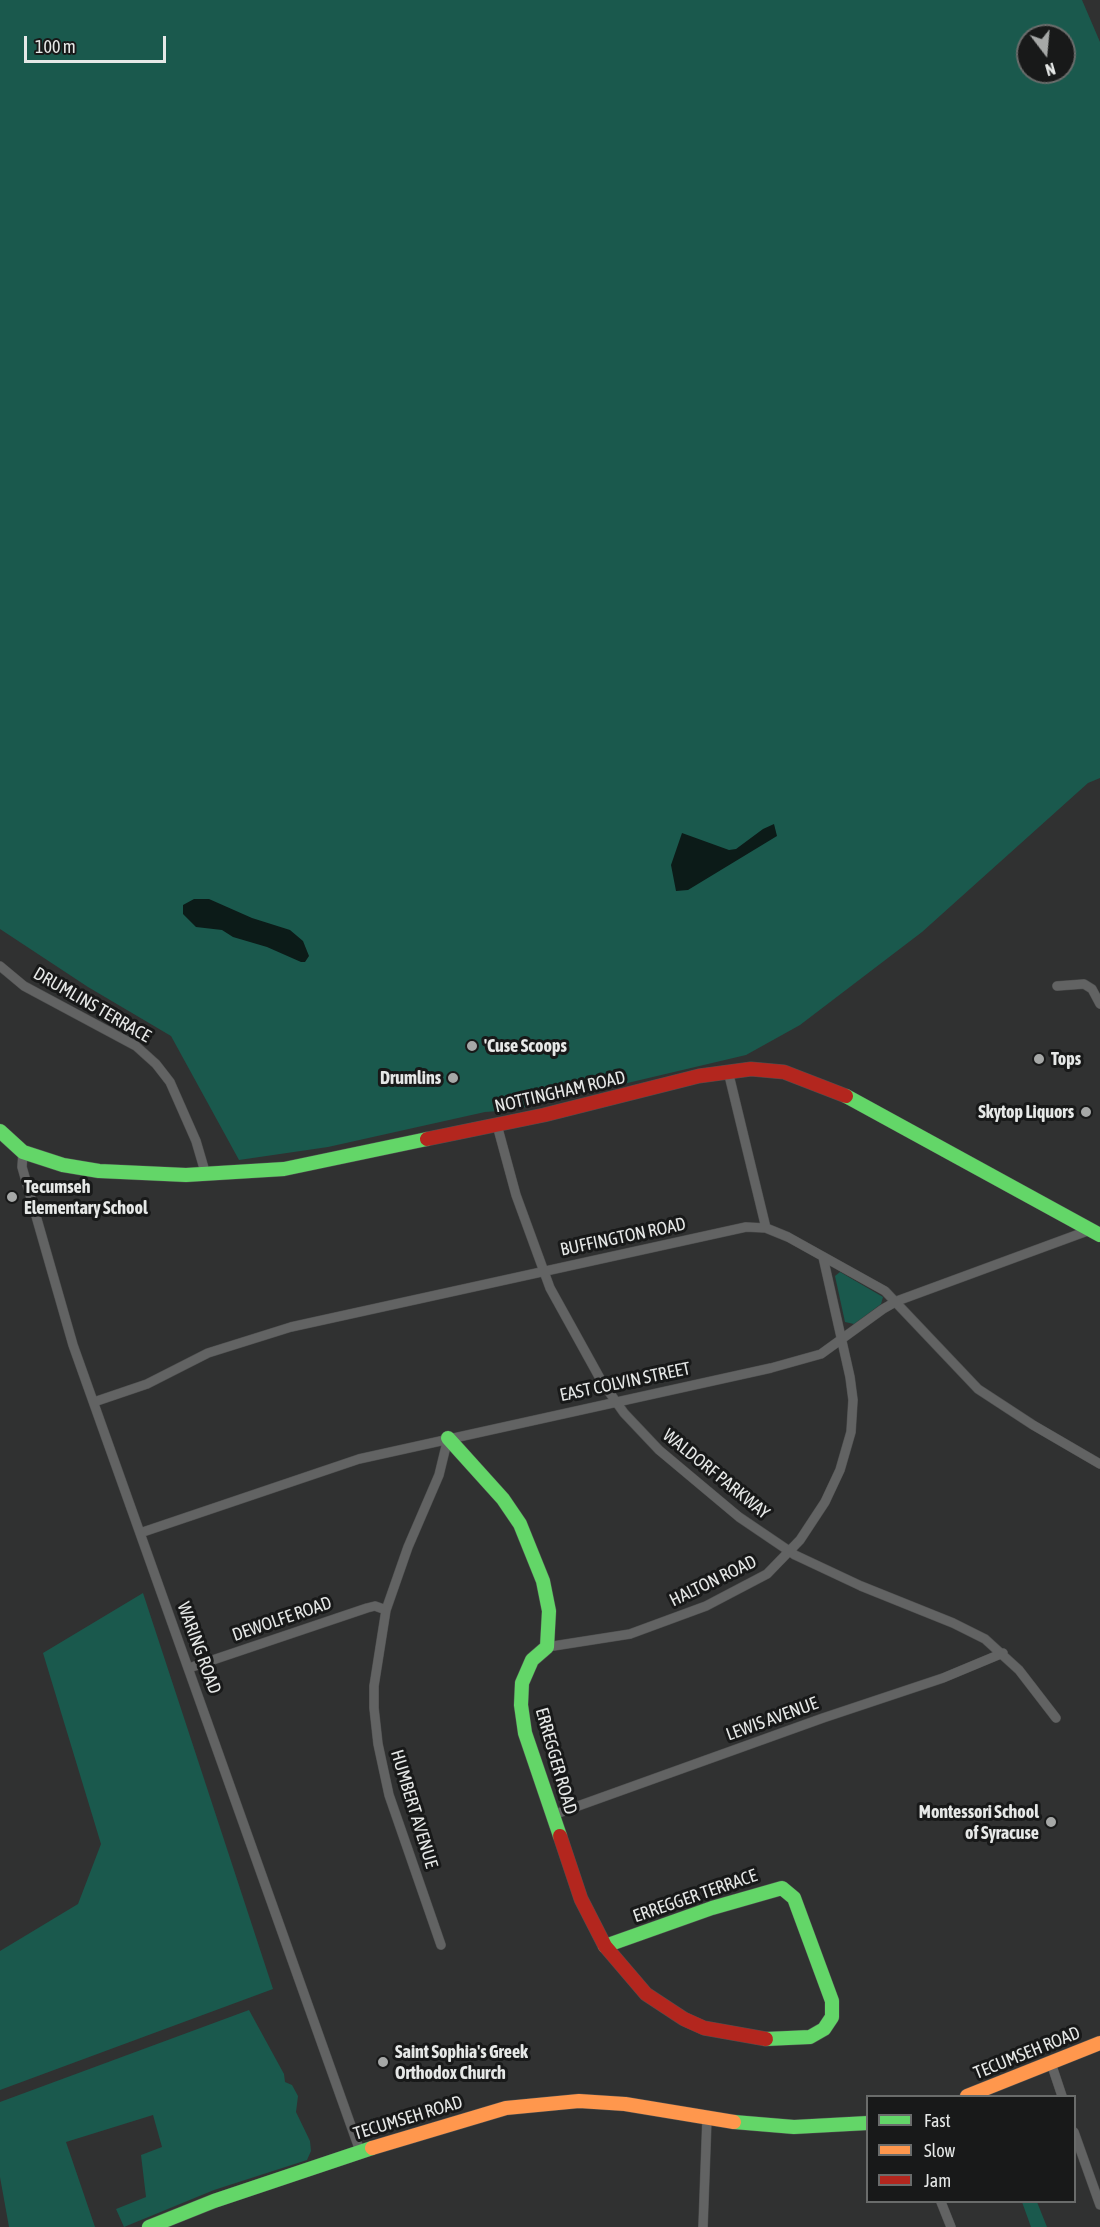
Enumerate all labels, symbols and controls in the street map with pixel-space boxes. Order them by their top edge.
scale bar [27,24,170,62]
north arrow [1016,24,1076,84]
text: 100 m [35,36,76,57]
text: N [1043,59,1057,79]
street label: DRUMLINS TERRACE [29,963,155,1047]
place label: 'Cuse Scoops [484,1035,567,1057]
marker: 'Cuse Scoops [465,1039,479,1053]
place label: Tops [1051,1048,1081,1070]
marker: Tops [1032,1052,1046,1066]
street label: NOTTINGHAM ROAD [493,1066,627,1118]
place label: Drumlins [380,1067,441,1089]
marker: Drumlins [446,1071,460,1085]
place label: Skytop Liquors [978,1101,1074,1123]
marker: Skytop Liquors [1079,1105,1093,1119]
place label: Tecumseh Elementary School [24,1176,148,1218]
marker: Tecumseh Elementary School [5,1190,19,1204]
street label: BUFFINGTON ROAD [558,1213,688,1261]
street label: EAST COLVIN STREET [558,1358,692,1406]
street label: WALDORF PARKWAY [658,1424,774,1524]
street label: HALTON ROAD [666,1551,760,1611]
street label: DEWOLFE ROAD [229,1592,335,1646]
street label: WARING ROAD [172,1599,226,1697]
street label: LEWIS AVENUE [723,1692,821,1746]
street label: ERREGGER ROAD [530,1705,582,1817]
street label: HUMBERT AVENUE [386,1747,442,1871]
place label: Montessori School of Syracuse [919,1801,1039,1844]
marker: Montessori School of Syracuse [1044,1815,1058,1829]
street label: ERREGGER TERRACE [630,1865,760,1927]
street label: TECUMSEH ROAD [971,2022,1083,2084]
place label: Saint Sophia's Greek Orthodox Church [395,2041,528,2084]
marker: Saint Sophia's Greek Orthodox Church [376,2055,390,2069]
street label: TECUMSEH ROAD [351,2091,465,2145]
legend [866,2095,1076,2203]
text: Fast [924,2110,951,2131]
text: Slow [924,2140,955,2161]
text: Jam [924,2170,951,2191]

